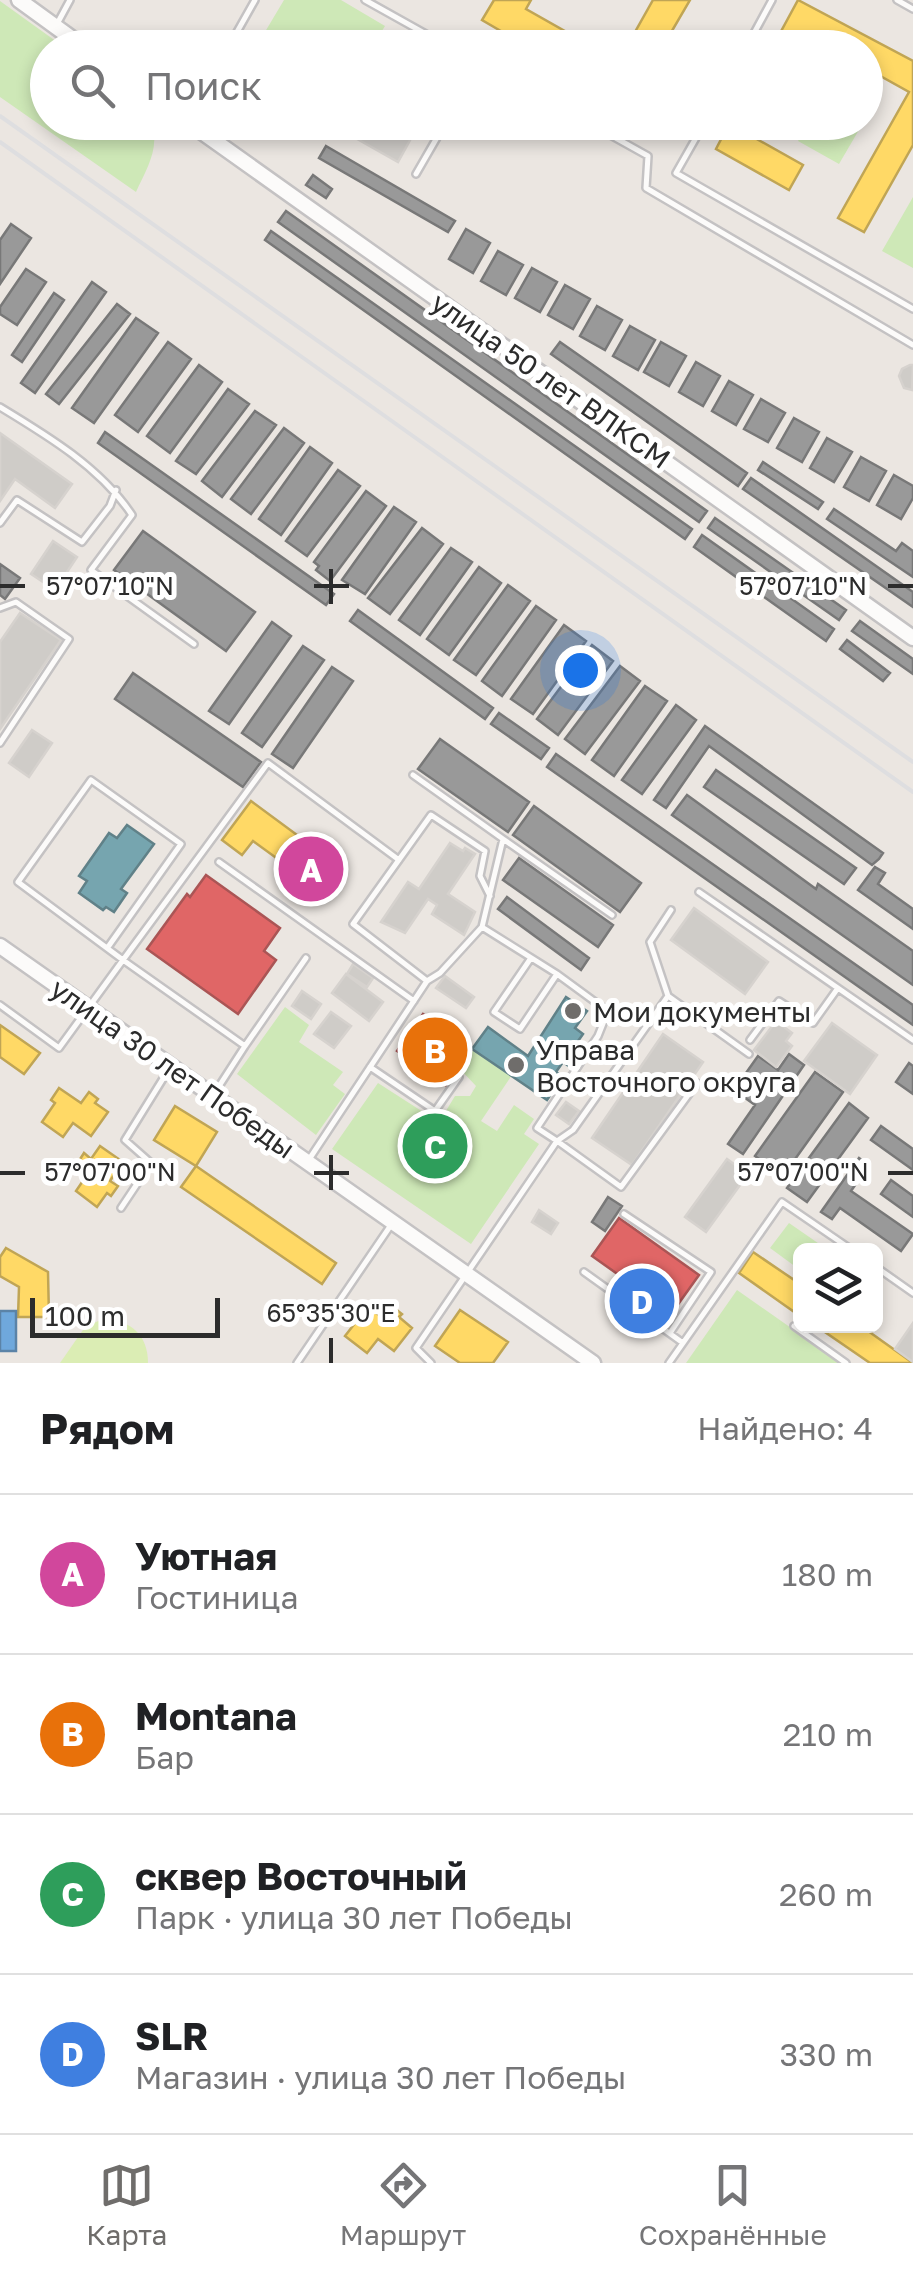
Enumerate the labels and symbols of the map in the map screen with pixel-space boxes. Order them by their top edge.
street label: улица 50 лет ВЛКСМ [425,285,677,475]
text: 57°07'10"N [46,570,174,601]
text: 57°07'10"N [739,570,867,601]
your location [555,645,606,696]
pin: A [278,832,344,906]
street label: улица 30 лет Победы [44,971,302,1165]
place label: Мои документы [593,995,811,1028]
marker: Мои документы [562,1000,584,1022]
pin: B [402,1012,468,1088]
place label: Управа Восточного округа [536,1033,796,1098]
marker: Управа Восточного округа [505,1054,527,1076]
pin: C [402,1108,468,1184]
text: 57°07'00"N [44,1156,176,1187]
text: 57°07'00"N [737,1156,869,1187]
pin: D [610,1264,674,1338]
scale bar [30,1293,220,1338]
text: 65°35'30"E [266,1297,396,1328]

